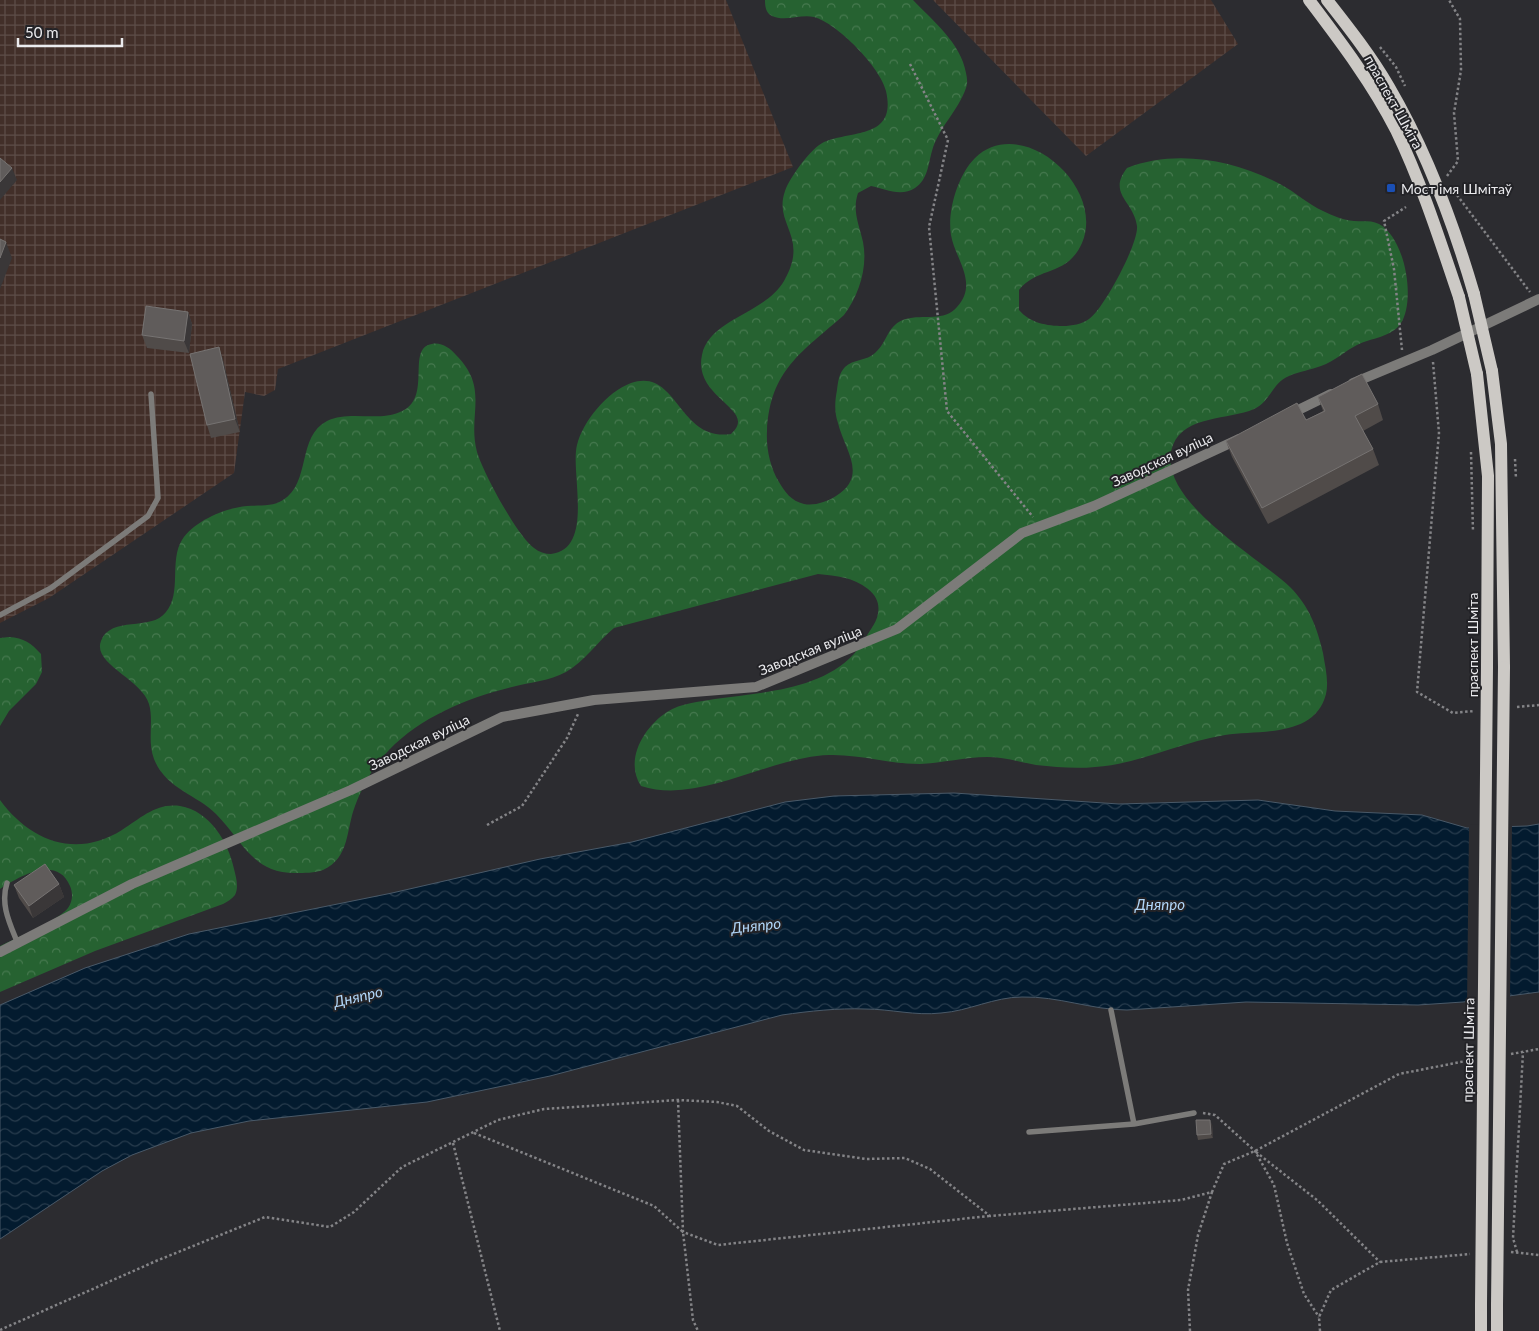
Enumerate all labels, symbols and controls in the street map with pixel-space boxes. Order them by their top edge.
scale bar [18,15,121,47]
text: 50 m [25,23,59,41]
street label: праспект Шміта [1361,52,1427,152]
place label: Мост імя Шмітаў [1401,180,1513,197]
marker: Мост імя Шмітаў [1385,182,1397,194]
street label: Заводская вуліца [1109,428,1215,490]
street label: праспект Шміта [1464,593,1481,697]
street label: Заводская вуліца [756,622,864,678]
street label: Заводская вуліца [366,710,472,774]
water label: Дняпро [1134,895,1185,913]
water label: Дняпро [729,913,782,937]
water label: Дняпро [331,982,385,1011]
street label: праспект Шміта [1459,997,1477,1102]

